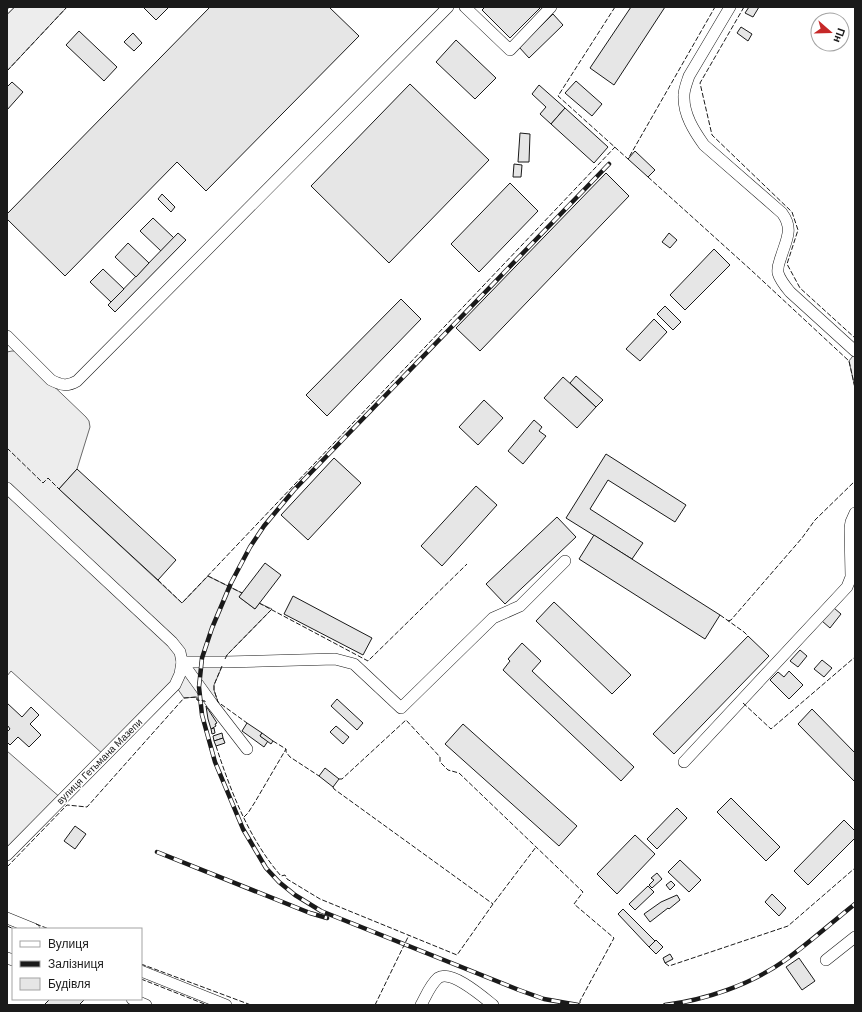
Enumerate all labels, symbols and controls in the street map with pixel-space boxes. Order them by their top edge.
north arrow [810,12,850,52]
text: Пн [831,27,848,44]
street label: вулиця Гетьмана Мазепи [54,716,144,806]
legend [12,928,142,1000]
text: Вулиця [48,937,89,951]
text: Залізниця [48,957,104,971]
text: Будівля [48,977,90,991]

